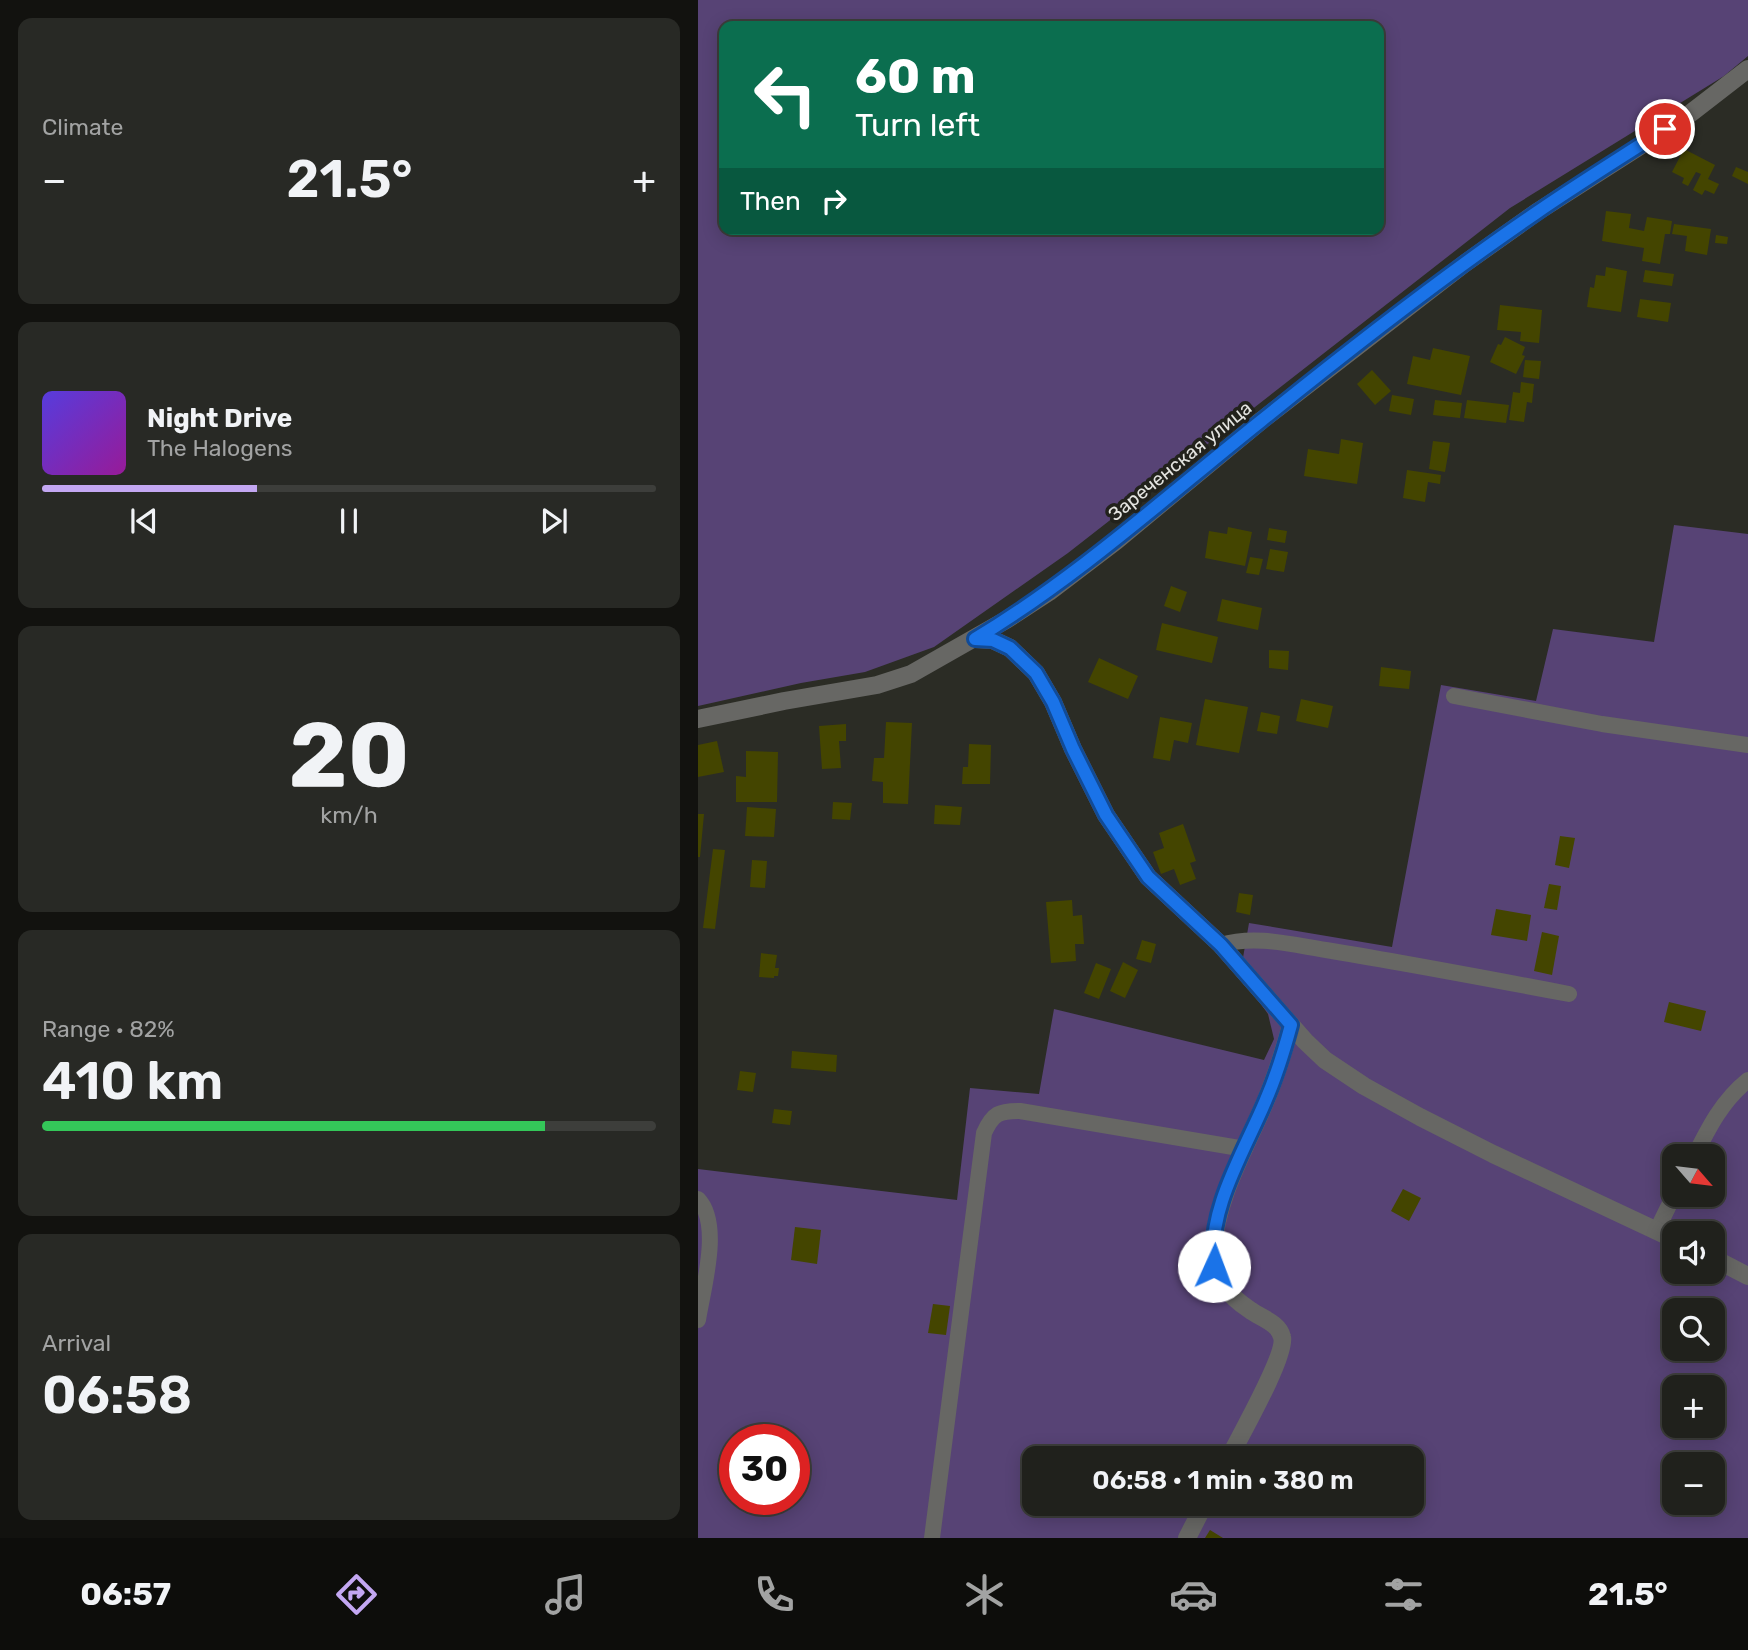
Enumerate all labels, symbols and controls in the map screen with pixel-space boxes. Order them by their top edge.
text: 60 m [855,47,976,105]
icon: left [740,49,831,140]
pin [1635,99,1695,159]
text: Turn left [855,106,980,144]
icon: arrive [1646,110,1684,148]
text: Climate [42,113,123,141]
text: 21.5° [286,148,413,210]
text: − [42,157,67,203]
text: + [632,157,656,203]
icon: right [815,182,853,220]
text: Then [740,186,801,217]
street label: Зареченская улица [1104,396,1256,526]
text: Night Drive [147,403,292,434]
text: The Halogens [147,434,293,462]
icon: previous [125,502,163,540]
icon: pause [330,502,368,540]
icon: next [535,502,573,540]
text: 20 [288,701,410,809]
text: km/h [320,801,378,829]
text: Range · 82% [42,1015,175,1043]
text: 410 km [42,1050,223,1112]
north arrow [1662,1144,1725,1208]
map controls [1662,1144,1725,1515]
button: sound [1662,1221,1725,1284]
position arrow [1177,1229,1251,1303]
button: search [1662,1298,1725,1361]
text: Arrival [42,1329,111,1357]
text: 06:58 [42,1364,192,1426]
button: + [1662,1375,1725,1438]
speed limit sign: 30 [719,1424,810,1515]
button: − [1662,1452,1725,1515]
text: 06:58 · 1 min · 380 m [1092,1465,1354,1496]
icon: directions [332,1570,381,1619]
icon: music [541,1570,590,1619]
icon: phone [750,1570,799,1619]
icon: climate [960,1570,1009,1619]
icon: car [1169,1570,1218,1619]
icon: filters [1379,1570,1428,1619]
text: 06:57 [80,1575,171,1613]
text: 21.5° [1588,1575,1668,1613]

